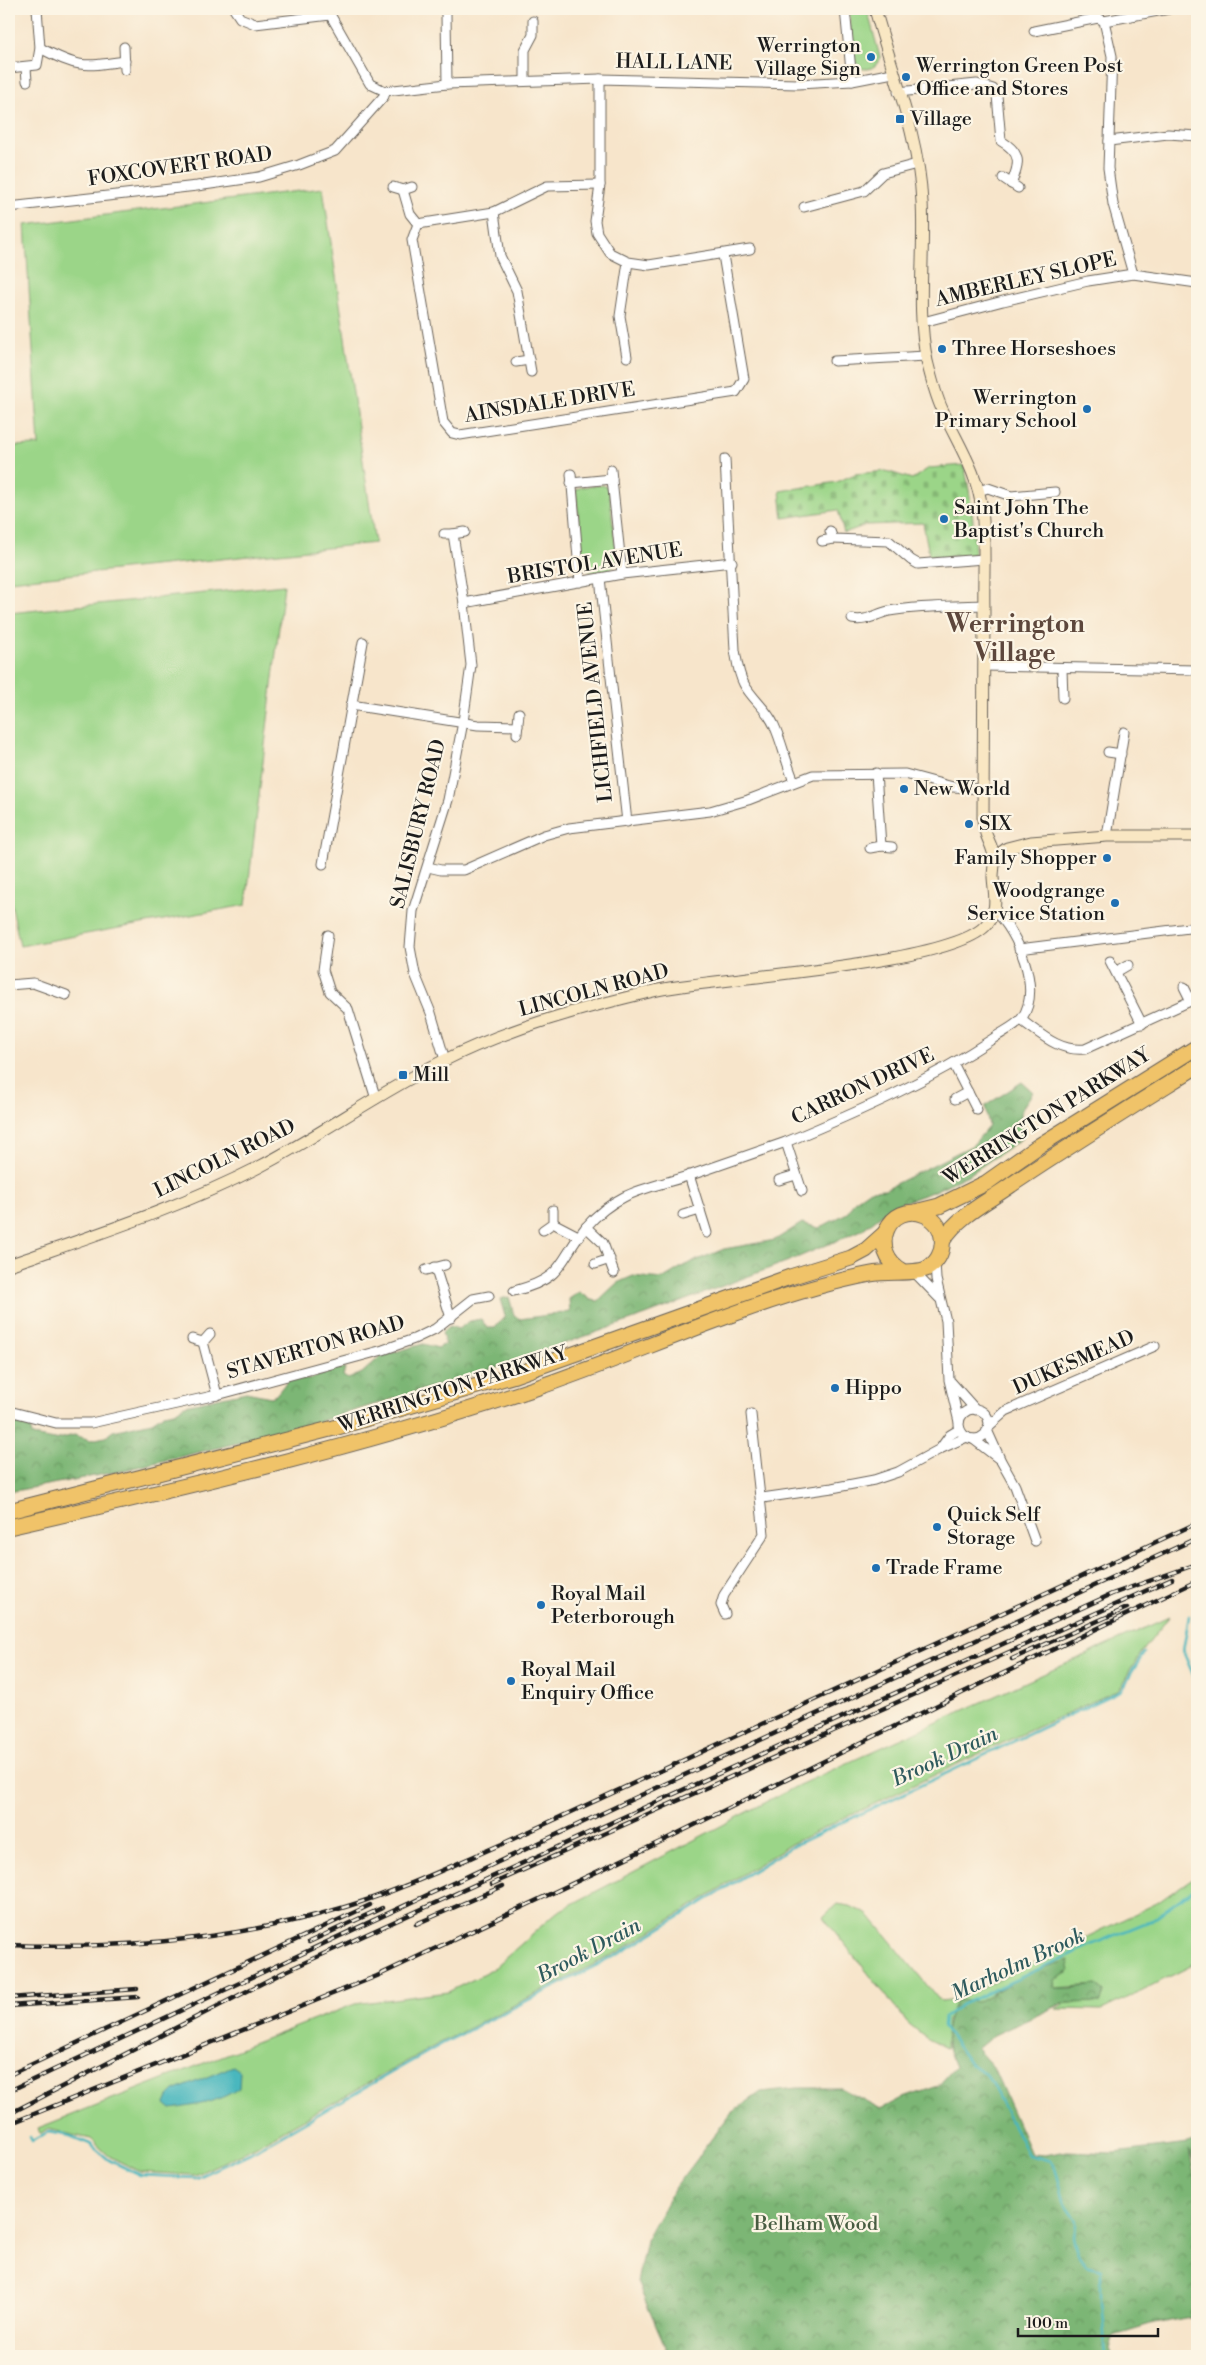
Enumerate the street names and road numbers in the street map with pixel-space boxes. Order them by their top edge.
street label: HALL LANE [615,49,733,77]
street label: FOXCOVERT ROAD [86,142,274,192]
street label: AMBERLEY SLOPE [932,247,1119,313]
street label: AINSDALE DRIVE [462,377,637,429]
street label: BRISTOL AVENUE [505,538,684,590]
street label: LICHFIELD AVENUE [573,601,619,803]
street label: SALISBURY ROAD [386,737,452,911]
street label: LINCOLN ROAD [516,959,672,1023]
street label: WERRINGTON PARKWAY [938,1042,1156,1192]
street label: CARRON DRIVE [788,1043,938,1131]
street label: LINCOLN ROAD [150,1114,300,1204]
street label: STAVERTON ROAD [224,1311,408,1385]
street label: DUKESMEAD [1009,1325,1139,1401]
street label: WERRINGTON PARKWAY [334,1341,572,1439]

